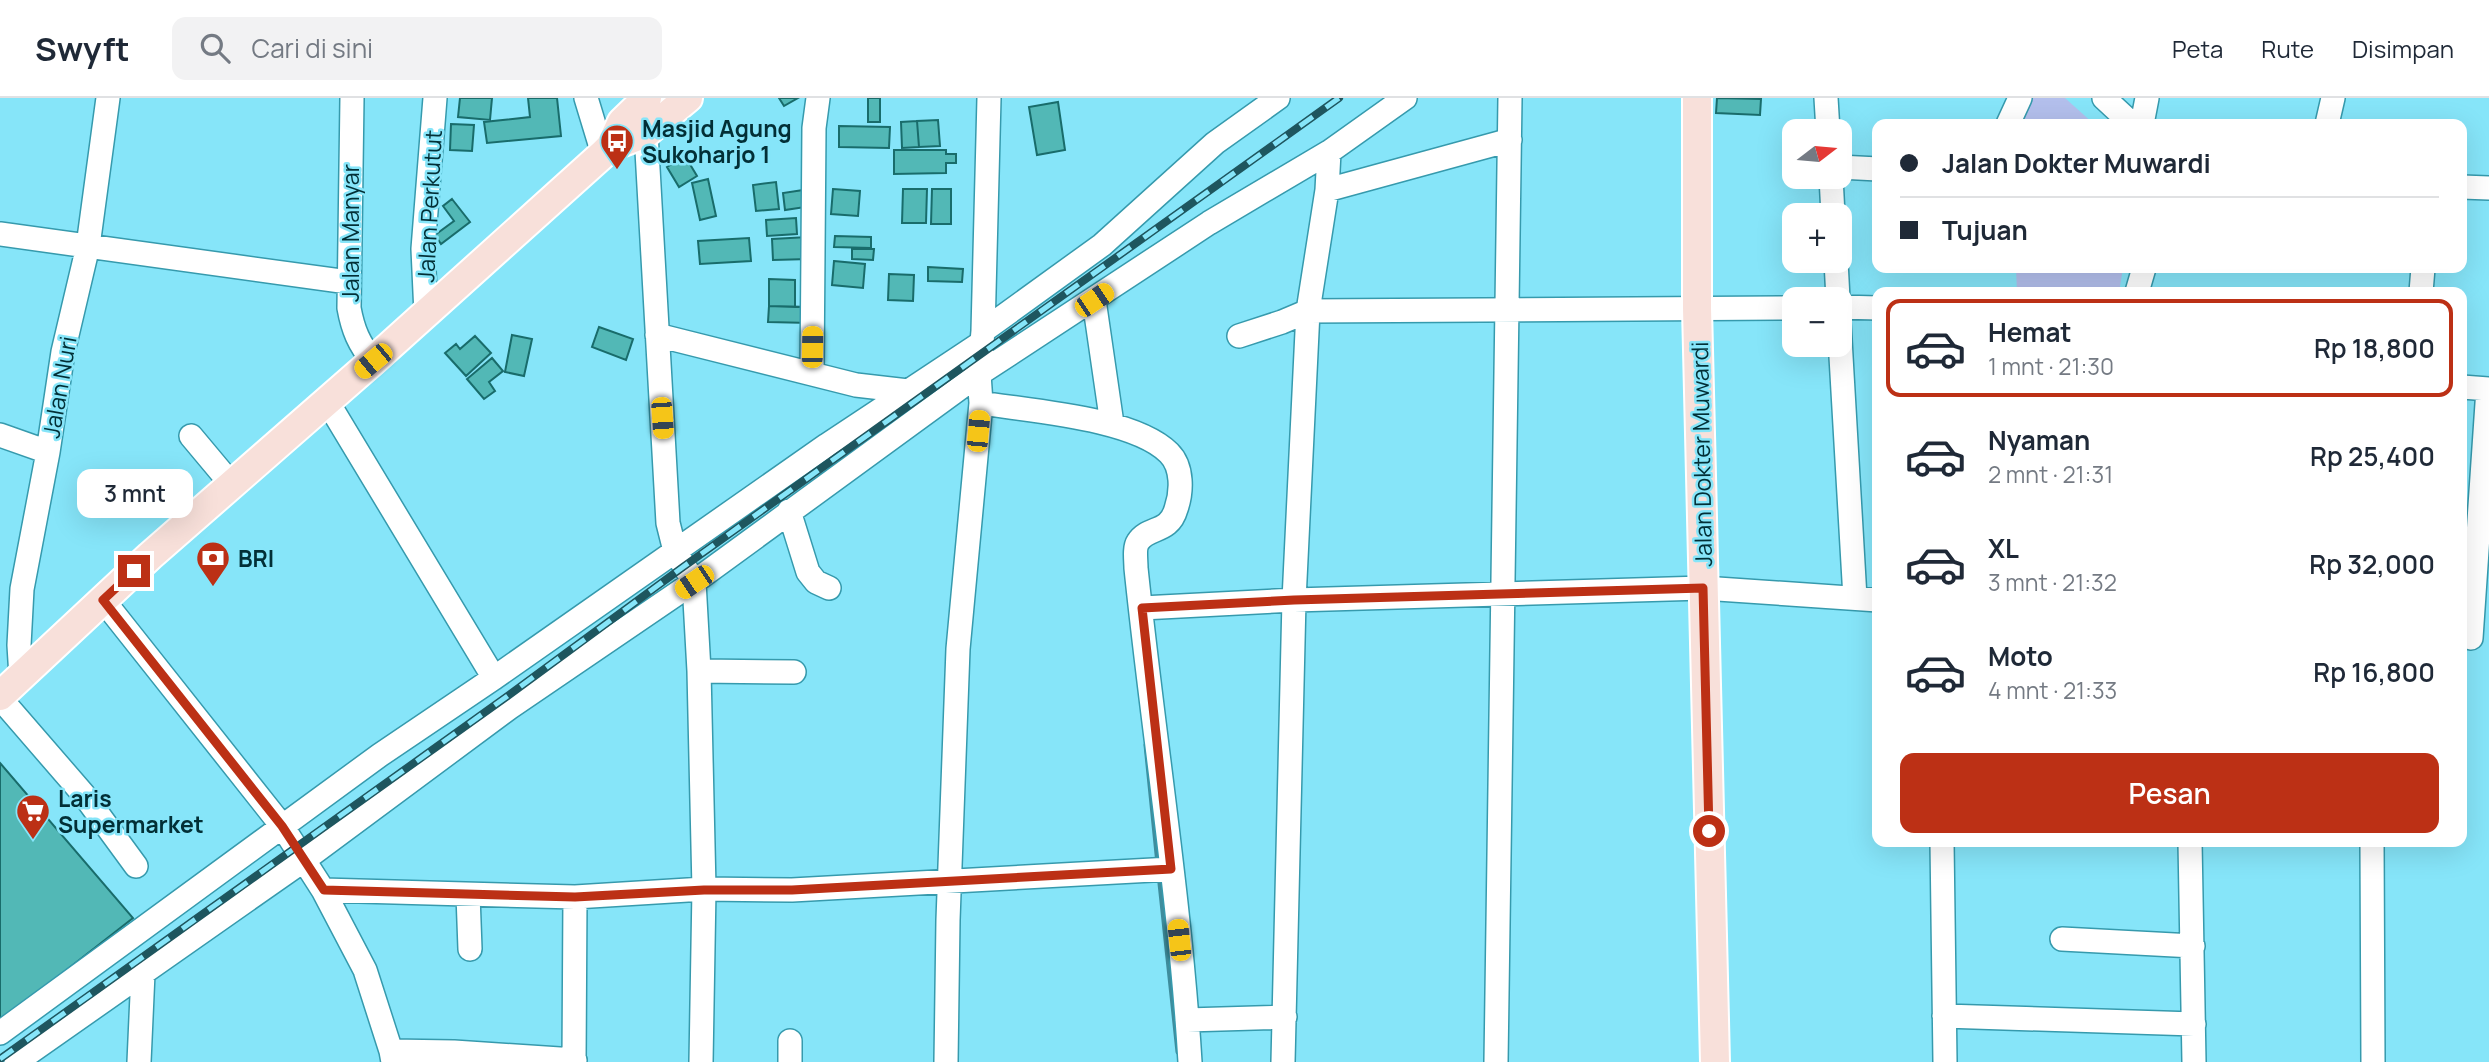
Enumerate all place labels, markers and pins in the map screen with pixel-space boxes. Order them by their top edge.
place label: Masjid Agung Sukoharjo 1 [642,112,792,170]
bus stop icon: Masjid Agung Sukoharjo 1 [598,122,636,171]
bank icon: BRI [194,539,232,588]
place label: BRI [238,542,274,574]
place label: Laris Supermarket [58,782,204,840]
supermarket icon: Laris Supermarket [14,792,52,841]

